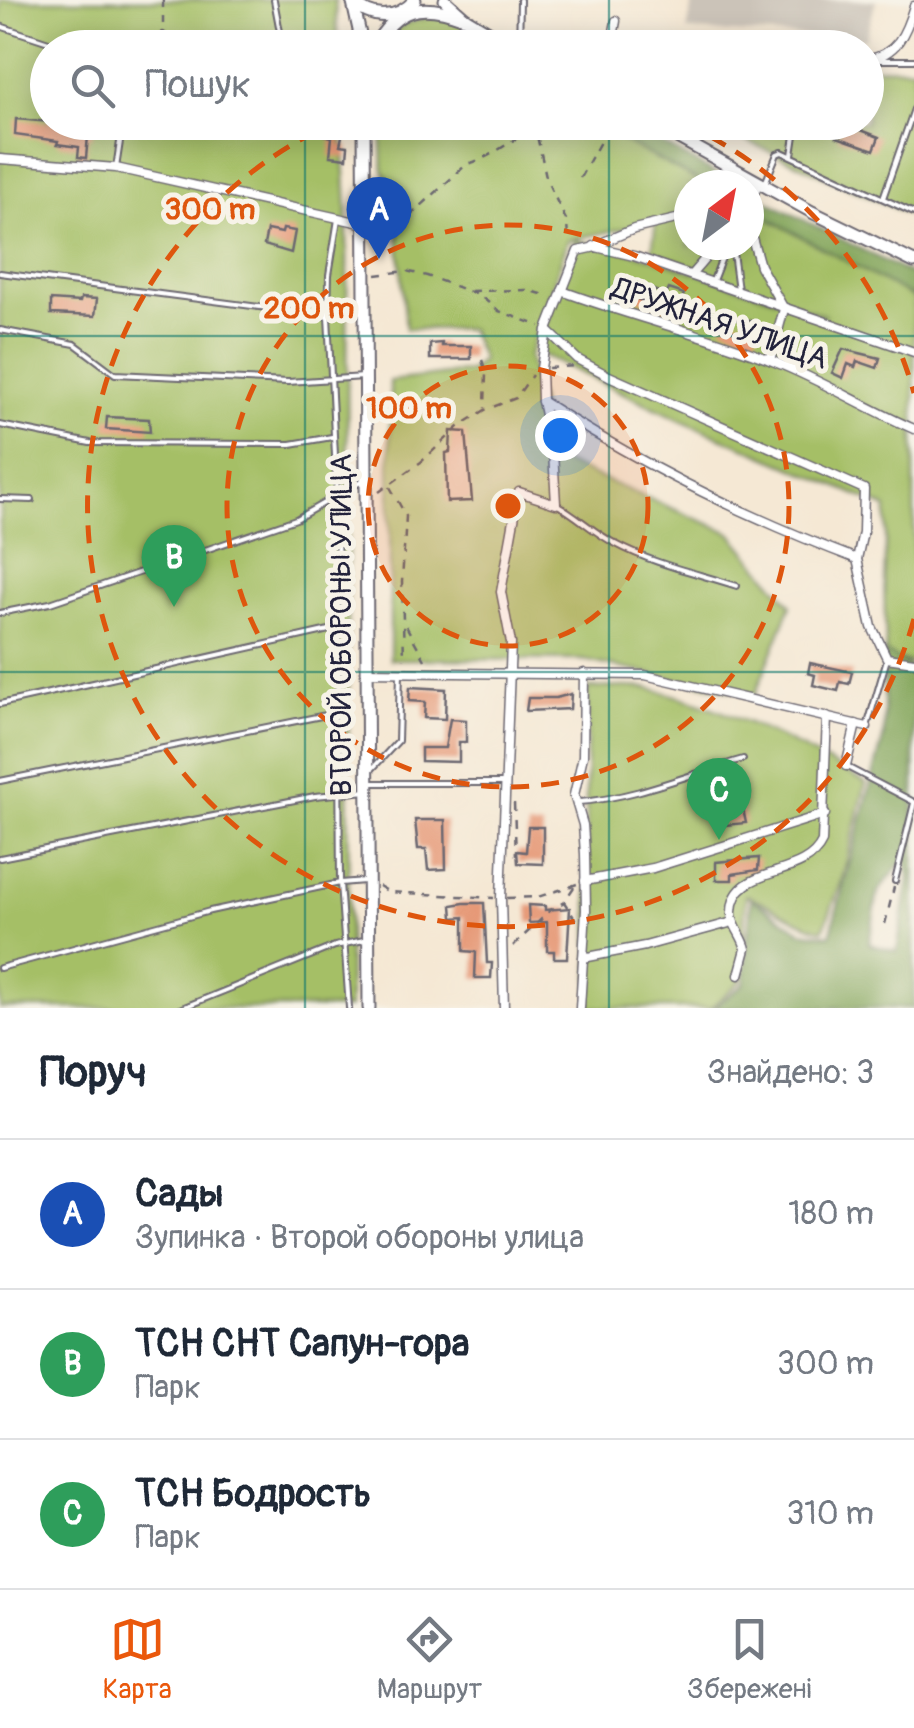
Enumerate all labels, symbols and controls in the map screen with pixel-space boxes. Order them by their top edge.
search box [30,30,884,140]
icon: search [65,58,120,113]
text: Пошук [145,61,251,109]
north arrow [674,170,764,260]
pin: A [346,176,412,259]
text: 300 m [165,191,255,228]
street label: ДРУЖНАЯ УЛИЦА [606,269,833,378]
text: 200 m [264,290,354,327]
text: 100 m [366,390,452,427]
your location [535,410,586,461]
street label: ВТОРОЙ ОБОРОНЫ УЛИЦА [323,453,360,797]
centre of rings [490,488,526,524]
pin: B [142,524,206,607]
pin: C [686,758,752,840]
text: Поруч [40,1047,147,1099]
text: Знайдено: 3 [707,1053,874,1093]
text: Сады [135,1170,223,1218]
text: A [62,1194,83,1234]
text: 180 m [788,1194,874,1234]
text: Зупинка · Второй обороны улица [135,1218,584,1258]
text: ТСН СНТ Сапун-гора [135,1320,469,1368]
text: B [63,1344,82,1384]
text: 300 m [777,1344,874,1384]
text: Парк [135,1368,201,1408]
text: ТСН Бодрость [135,1470,371,1518]
text: C [63,1494,82,1534]
text: 310 m [786,1494,874,1534]
text: Парк [135,1518,201,1558]
tab: Карта [102,1612,172,1707]
tab: Маршрут [377,1612,482,1707]
tab: Збережені [687,1612,812,1707]

